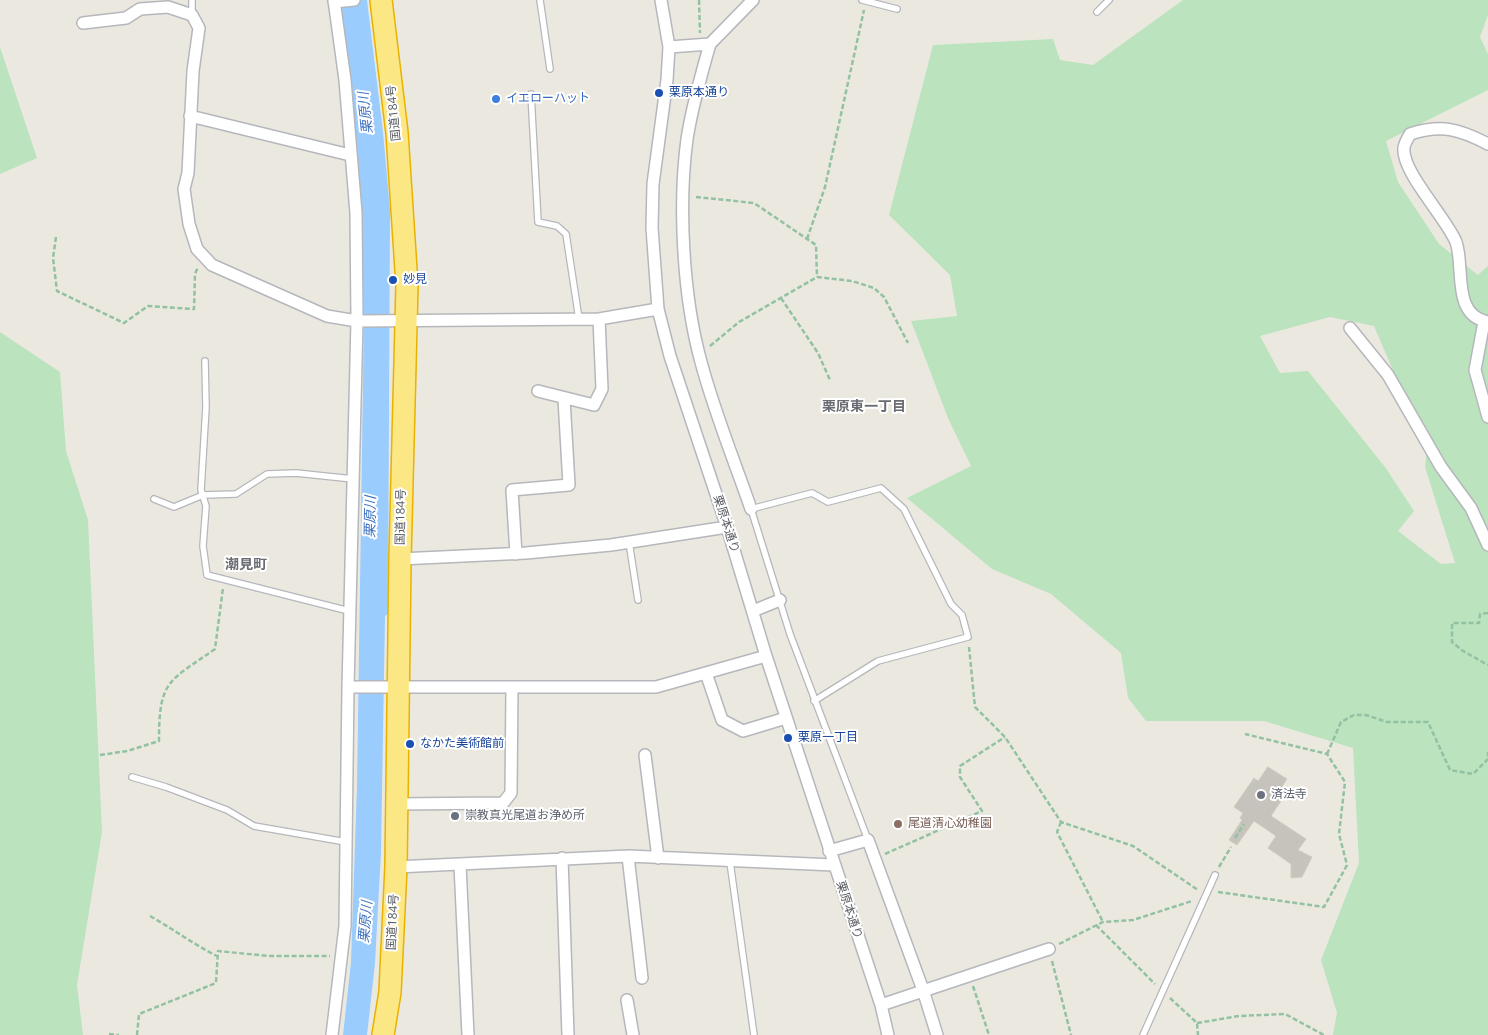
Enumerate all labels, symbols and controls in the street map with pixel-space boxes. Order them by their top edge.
street label: 国道184号 [384,84,404,142]
place label: 栗原本通り [669,86,729,100]
marker: 栗原本通り [653,87,665,99]
water label: 栗原川 [355,91,377,135]
place label: イエローハット [506,92,590,106]
marker: イエローハット [490,93,502,105]
place label: 妙見 [403,273,427,287]
marker: 妙見 [387,274,399,286]
district label: 栗原東一丁目 [822,399,906,415]
street label: 国道184号 [393,489,409,545]
street label: 栗原本通り [710,493,742,555]
water label: 栗原川 [362,496,380,538]
district label: 潮見町 [225,557,267,573]
place label: 栗原一丁目 [798,731,858,745]
marker: 栗原一丁目 [782,732,794,744]
place label: なかた美術館前 [420,737,504,751]
marker: なかた美術館前 [404,738,416,750]
place label: 済法寺 [1271,788,1307,802]
marker: 済法寺 [1255,789,1267,801]
place label: 崇教真光尾道お浄め所 [465,809,585,823]
marker: 崇教真光尾道お浄め所 [449,810,461,822]
place label: 尾道清心幼稚園 [908,817,992,831]
marker: 尾道清心幼稚園 [892,818,904,830]
street label: 栗原本通り [833,879,865,941]
street label: 国道184号 [384,893,402,951]
water label: 栗原川 [356,900,376,944]

